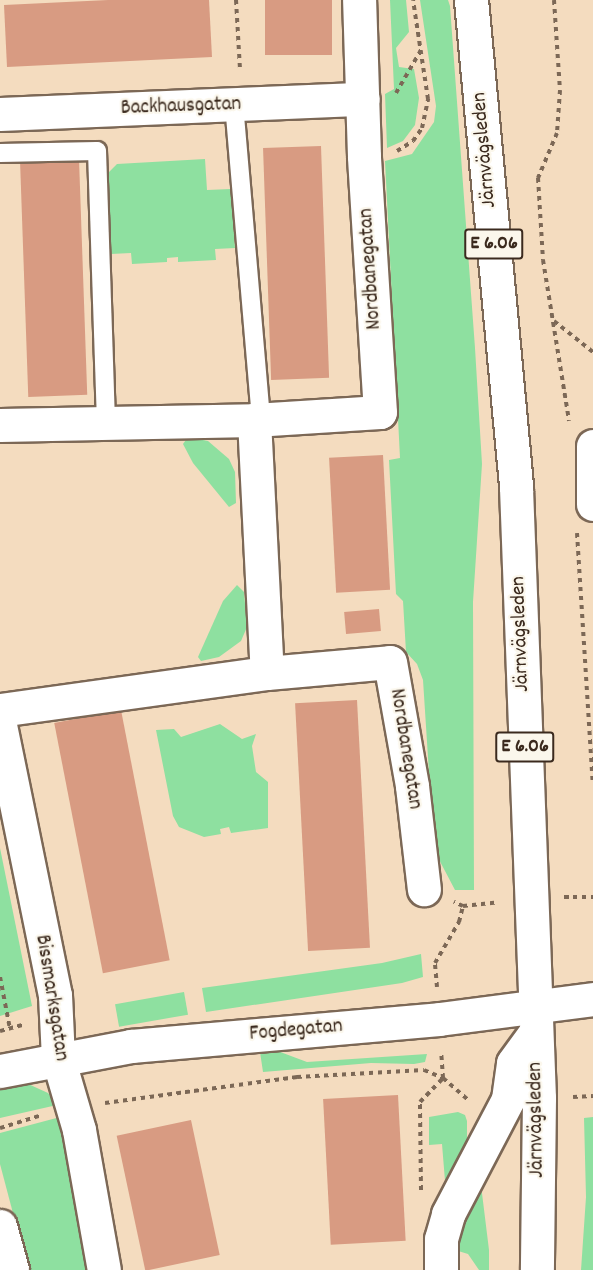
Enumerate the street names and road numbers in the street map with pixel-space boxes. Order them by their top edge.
street label: Järnvägsleden [467,91,503,209]
street label: Backhausgatan [120,92,242,122]
street label: Nordbanegatan [354,207,388,331]
road number: E 6.06 [464,227,524,261]
street label: Järnvägsleden [506,576,536,692]
street label: Nordbanegatan [383,687,427,811]
road number: E 6.06 [495,730,555,764]
street label: Bissmarksgatan [29,933,73,1063]
street label: Fogdegatan [248,1014,344,1048]
street label: Järnvägsleden [523,1062,551,1178]

